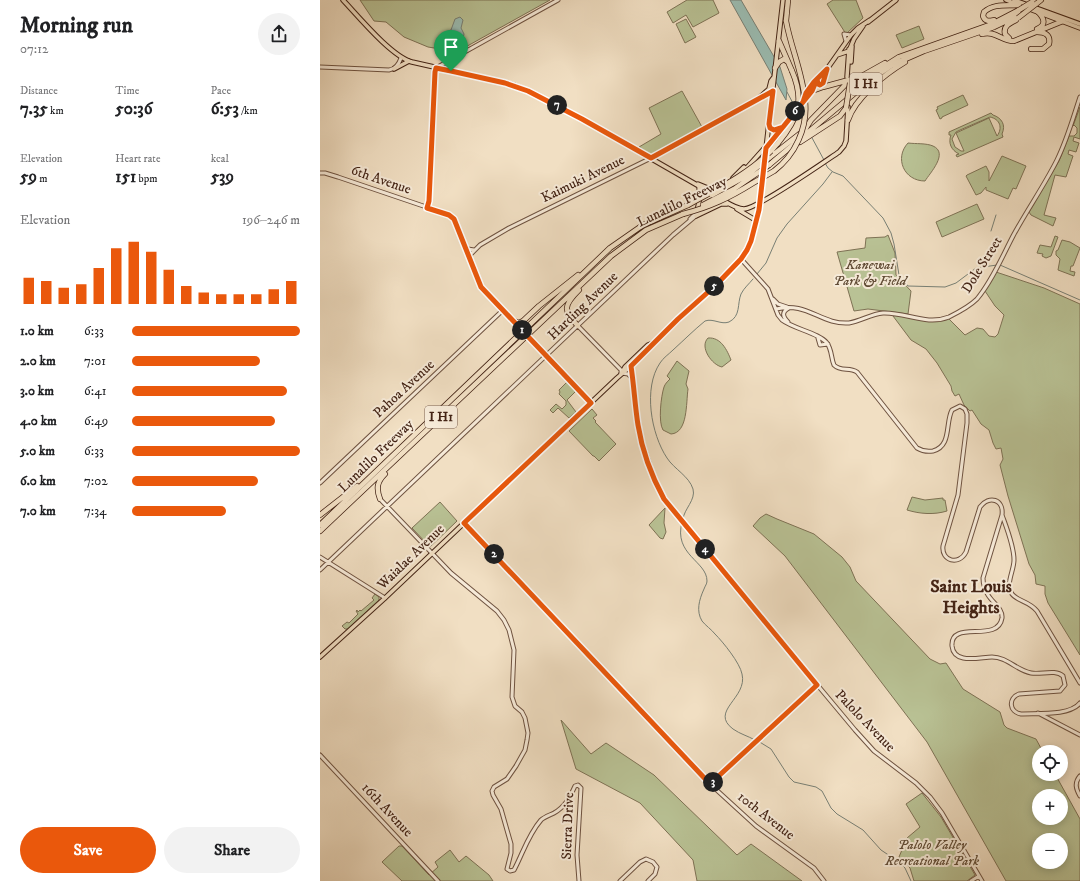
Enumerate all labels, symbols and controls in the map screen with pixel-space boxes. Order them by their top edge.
text: Morning run [20,12,133,39]
button: share [258,13,300,55]
pin [434,30,468,71]
icon: arrive [440,36,462,58]
text: 07:12 [20,41,48,57]
road number: I H1 [850,73,882,95]
text: Distance [20,84,58,98]
text: Time [115,84,139,98]
text: Pace [211,84,231,98]
pin: 7 [547,95,567,115]
text: 7.35 [20,98,48,120]
text: 50:36 [115,98,153,120]
text: 6:53 [211,98,239,120]
text: 7 [554,98,560,112]
pin: 6 [785,101,805,121]
text: km [48,104,64,118]
text: /km [239,104,258,118]
text: 6 [792,104,798,118]
street label: Kaimuki Avenue [538,151,628,207]
text: Elevation [20,152,63,166]
text: Heart rate [115,152,160,166]
text: kcal [211,152,229,166]
street label: 6th Avenue [349,161,414,199]
text: 59 [20,166,37,188]
text: 151 [115,166,136,188]
text: 539 [211,166,234,188]
text: m [37,172,48,186]
text: bpm [136,172,157,186]
street label: Lunalilo Freeway [634,172,730,232]
text: Elevation [20,212,70,228]
text: 196–246 m [242,212,300,228]
street label: Dole Street [958,233,1007,297]
park label: Kanewai Park & Field [833,256,909,290]
street label: Harding Avenue [544,268,622,344]
pin: 5 [704,276,724,296]
text: 5 [711,279,717,293]
pin: 1 [512,320,532,340]
text: 1.0 km [20,323,54,339]
text: 6:33 [84,323,104,339]
text: 1 [520,323,524,337]
text: 2.0 km [20,353,56,369]
text: 7:01 [84,353,106,369]
street label: Pahoa Avenue [370,356,439,422]
text: 3.0 km [20,383,54,399]
text: 6:41 [84,383,106,399]
road number: I H1 [425,406,457,428]
text: 4.0 km [20,413,57,429]
text: 6:49 [84,413,108,429]
street label: Lunalilo Freeway [334,415,418,497]
text: 5.0 km [20,443,55,459]
text: 6:33 [84,443,104,459]
text: 6.0 km [20,473,56,489]
text: 7:02 [84,473,108,489]
text: 7.0 km [20,503,56,519]
text: 7:34 [84,503,107,519]
street label: Waialae Avenue [373,520,449,594]
pin: 4 [695,539,715,559]
text: 4 [702,542,708,556]
pin: 2 [484,544,504,564]
text: 2 [491,547,497,561]
district label: Saint Louis Heights [930,576,1012,619]
street label: Palolo Avenue [831,686,899,756]
map controls [1032,745,1068,869]
button: locate [1032,745,1068,781]
pin: 3 [703,772,723,792]
text: 3 [711,775,715,789]
street label: 16th Avenue [357,779,417,841]
street label: 10th Avenue [734,788,798,844]
button: + [1032,789,1068,825]
street label: Sierra Drive [558,792,578,860]
button: Save [20,827,156,873]
button: Share [164,827,300,873]
button: − [1032,833,1068,869]
park label: Palolo Valley Recreational Park [884,836,979,870]

